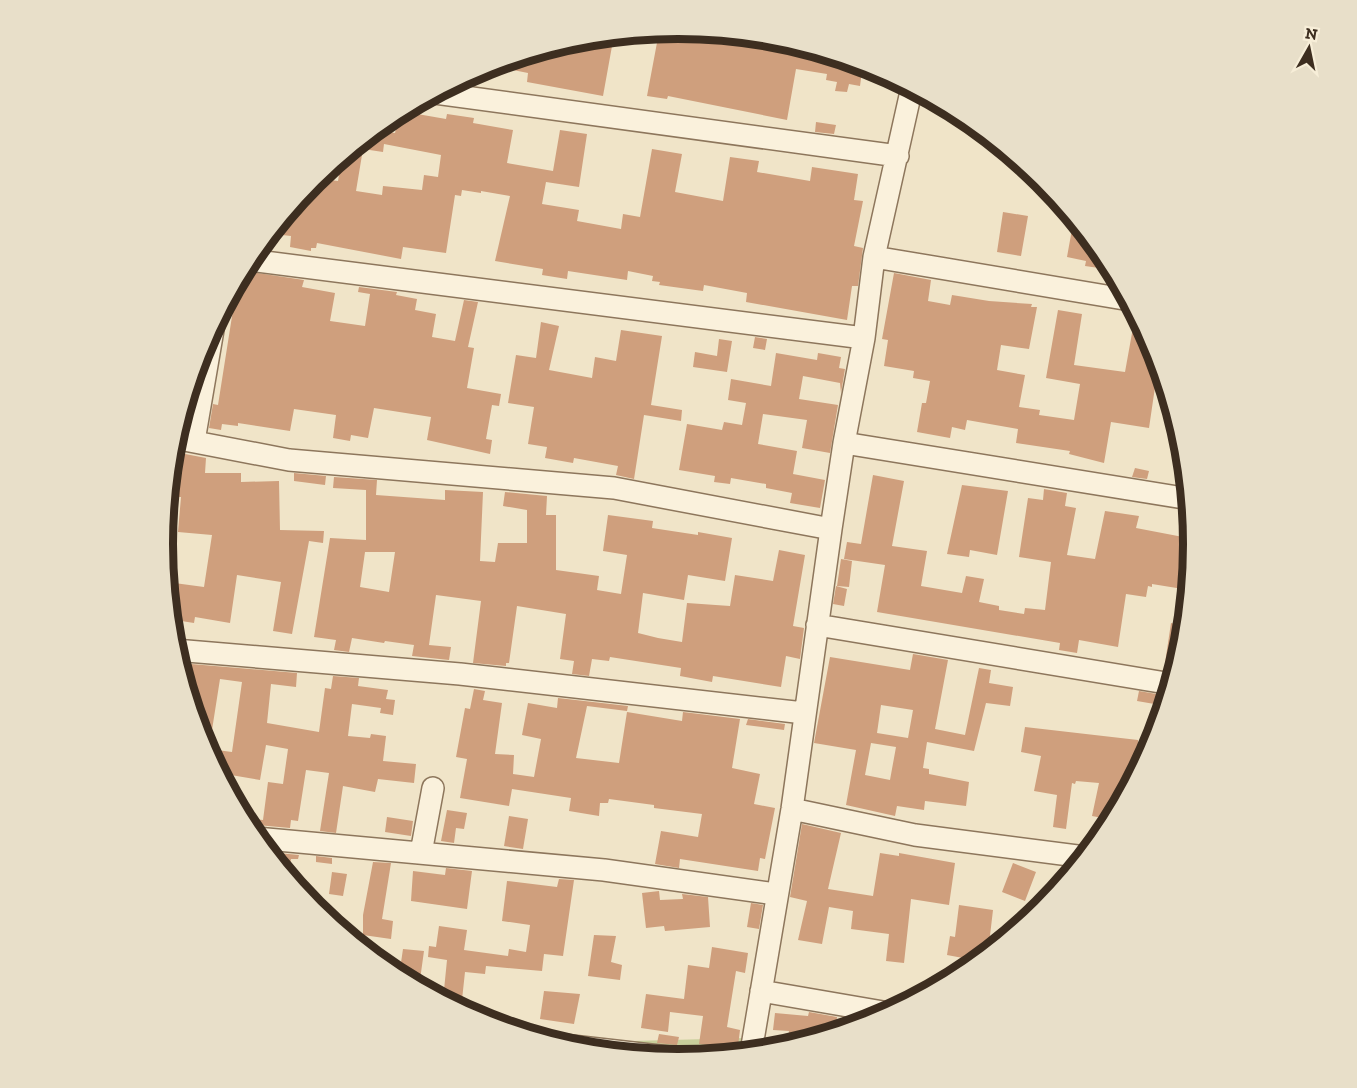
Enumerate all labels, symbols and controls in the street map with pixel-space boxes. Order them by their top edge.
north arrow [1279,18,1339,78]
text: N [1304,23,1319,44]

